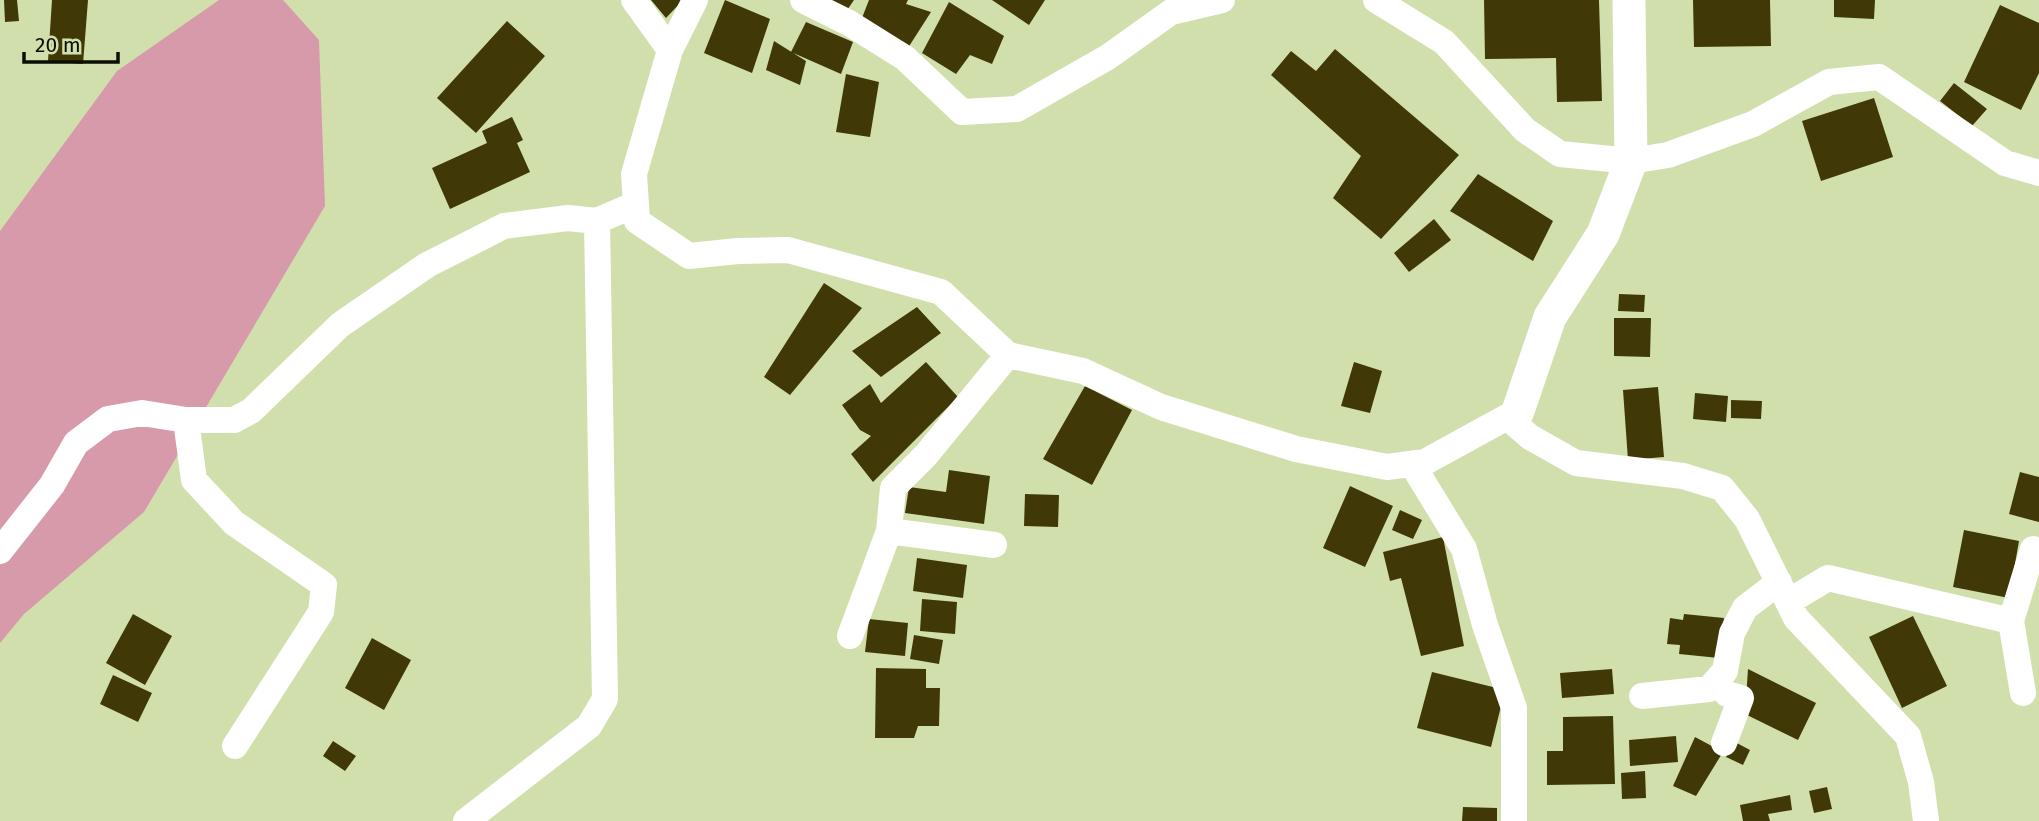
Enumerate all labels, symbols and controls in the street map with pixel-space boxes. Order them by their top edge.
scale bar [24,21,119,65]
text: 20 m [35,32,81,58]

